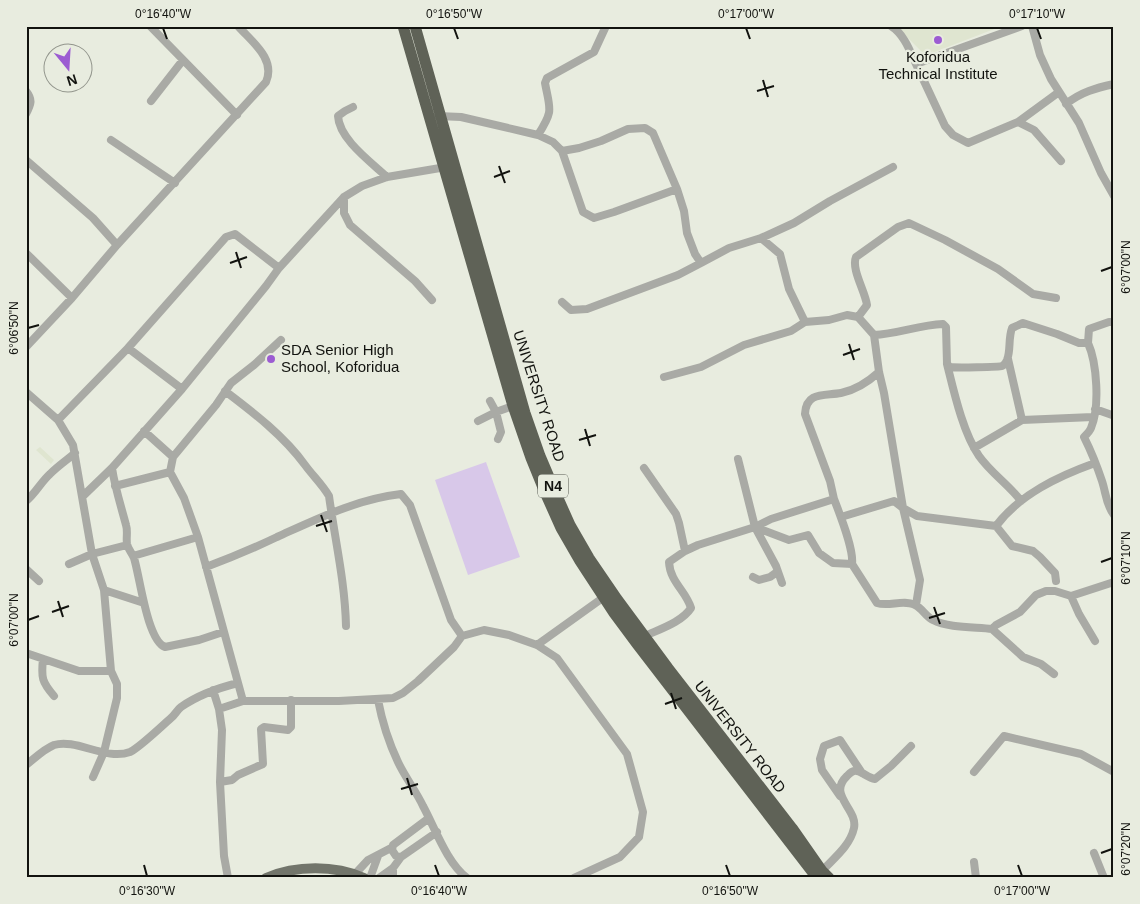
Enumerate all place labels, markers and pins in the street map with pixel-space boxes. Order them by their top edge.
marker: Koforidua Technical Institute [932,34,944,46]
place label: Koforidua Technical Institute [878,48,998,82]
place label: SDA Senior High School, Koforidua [281,341,400,375]
marker: SDA Senior High School, Koforidua [265,353,277,365]

